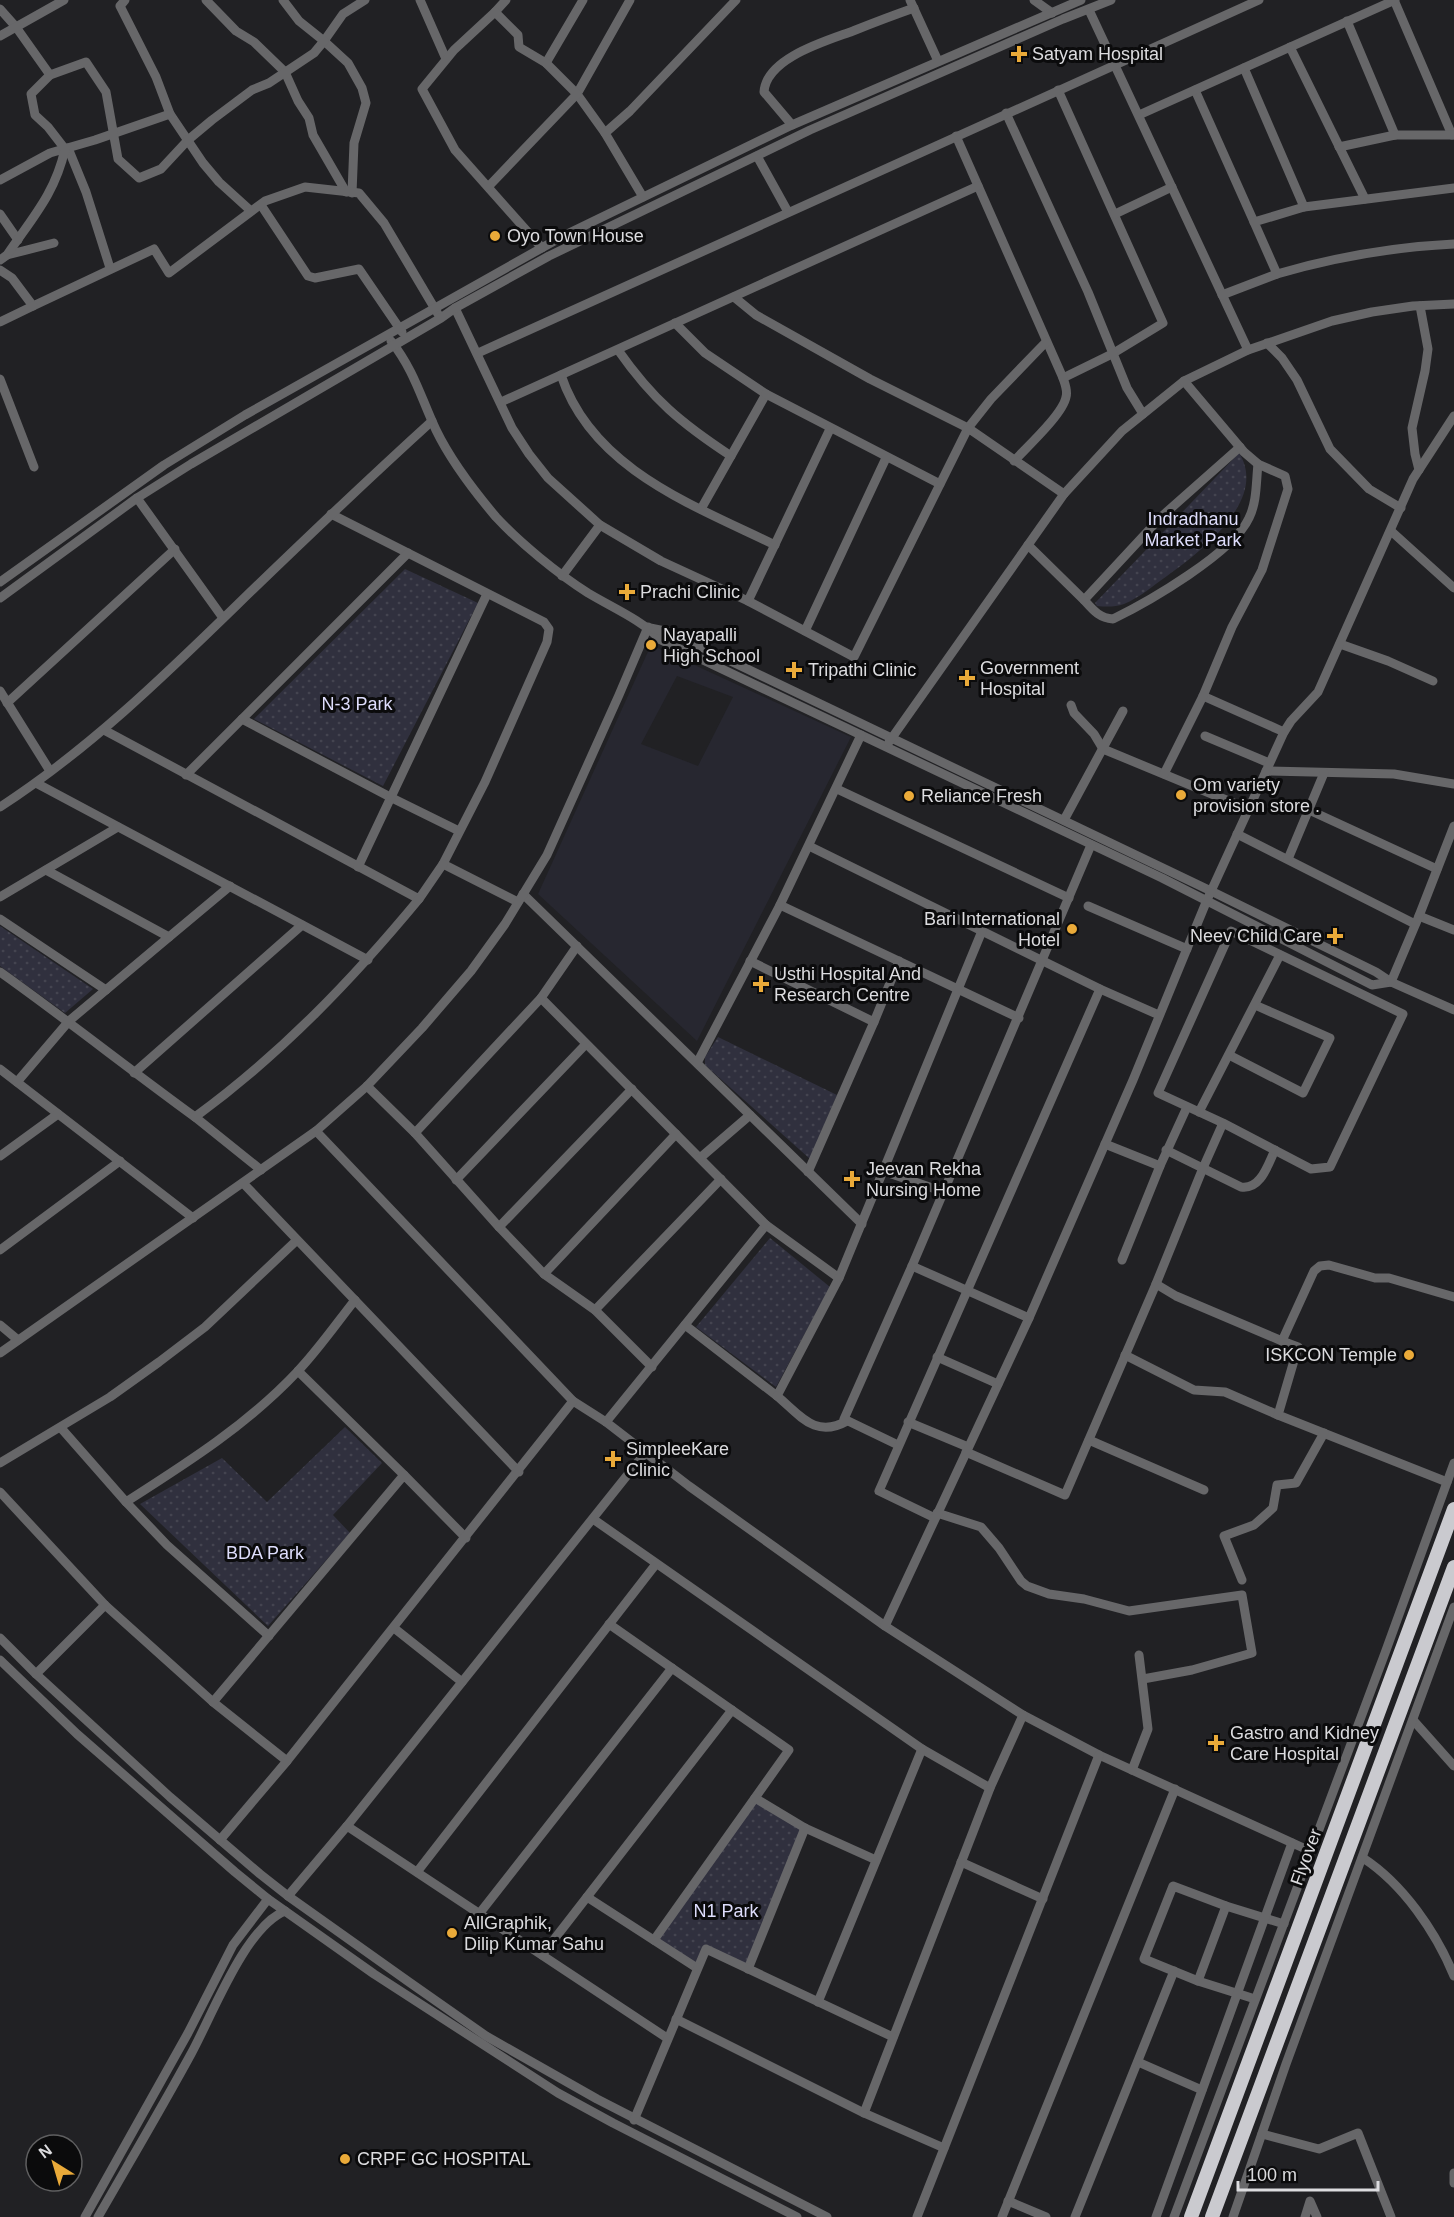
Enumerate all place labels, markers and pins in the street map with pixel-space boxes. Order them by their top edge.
place label: Satyam Hospital [1032,44,1163,64]
marker: Satyam Hospital [1010,45,1028,63]
place label: Oyo Town House [507,226,644,246]
marker: Oyo Town House [488,229,502,243]
place label: Prachi Clinic [640,582,740,602]
marker: Prachi Clinic [618,583,636,601]
place label: Nayapalli High School [663,625,760,666]
marker: Nayapalli High School [644,638,658,652]
place label: Government Hospital [980,658,1079,699]
place label: Tripathi Clinic [808,660,916,680]
marker: Tripathi Clinic [785,661,803,679]
marker: Government Hospital [958,669,976,687]
place label: Om variety provision store . [1193,775,1320,816]
place label: Reliance Fresh [921,786,1042,806]
marker: Om variety provision store . [1174,788,1188,802]
marker: Reliance Fresh [902,789,916,803]
place label: Bari International Hotel [924,909,1060,950]
marker: Bari International Hotel [1065,922,1079,936]
place label: Neev Child Care [1190,926,1322,946]
marker: Neev Child Care [1326,927,1344,945]
place label: Usthi Hospital And Research Centre [774,964,921,1005]
marker: Usthi Hospital And Research Centre [752,975,770,993]
place label: Jeevan Rekha Nursing Home [866,1159,982,1200]
marker: Jeevan Rekha Nursing Home [843,1170,861,1188]
place label: ISKCON Temple [1265,1345,1397,1365]
marker: ISKCON Temple [1402,1348,1416,1362]
place label: SimpleeKare Clinic [626,1439,729,1480]
marker: SimpleeKare Clinic [604,1450,622,1468]
place label: Gastro and Kidney Care Hospital [1230,1723,1379,1764]
marker: Gastro and Kidney Care Hospital [1207,1734,1225,1752]
place label: AllGraphik, Dilip Kumar Sahu [464,1913,604,1954]
marker: AllGraphik, Dilip Kumar Sahu [445,1926,459,1940]
place label: CRPF GC HOSPITAL [357,2149,531,2169]
marker: CRPF GC HOSPITAL [338,2152,352,2166]

